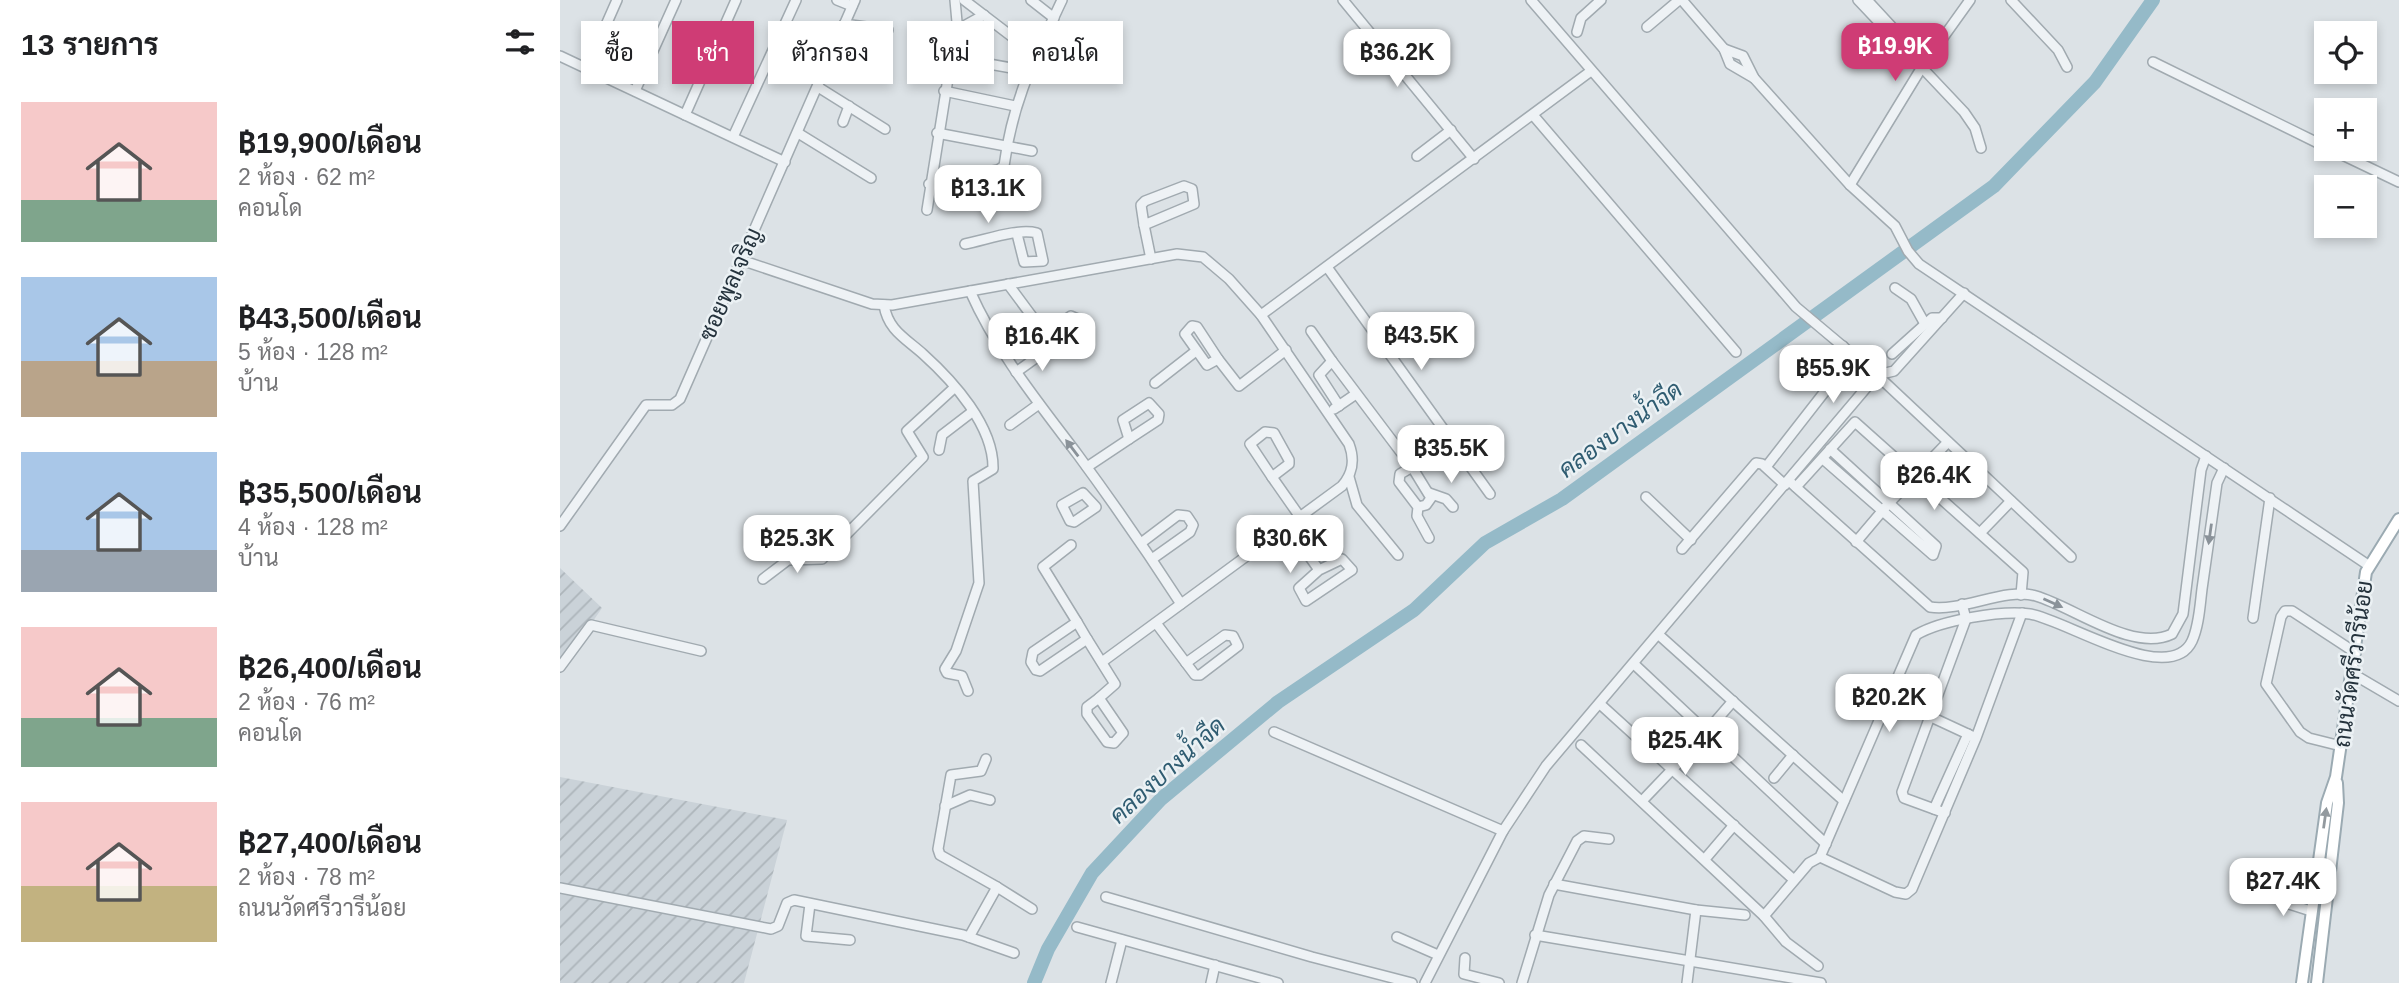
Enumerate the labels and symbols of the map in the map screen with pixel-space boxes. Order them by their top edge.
pin: ฿19.9K [1838,24,1952,83]
pin: ฿36.2K [1340,29,1454,89]
pin: ฿13.1K [931,166,1045,225]
street label: ซอยพูลเจริญ [693,223,770,346]
pin: ฿43.5K [1364,312,1478,372]
pin: ฿16.4K [985,314,1099,373]
pin: ฿55.9K [1776,346,1890,405]
water label: คลองบางน้ำจืด [1550,370,1687,483]
pin: ฿35.5K [1394,426,1508,485]
one-way arrow [1065,438,1079,457]
pin: ฿26.4K [1877,452,1991,512]
pin: ฿25.3K [740,516,854,575]
pin: ฿30.6K [1233,516,1347,575]
one-way arrow [2204,523,2215,545]
street label: ถนนวัดศรีวารีน้อย [2326,579,2378,749]
one-way arrow [2042,598,2063,609]
pin: ฿20.2K [1832,674,1946,734]
water label: คลองบางน้ำจืด [1100,707,1230,829]
pin: ฿25.4K [1628,718,1742,777]
one-way arrow [2319,807,2330,829]
pin: ฿27.4K [2226,858,2340,918]

